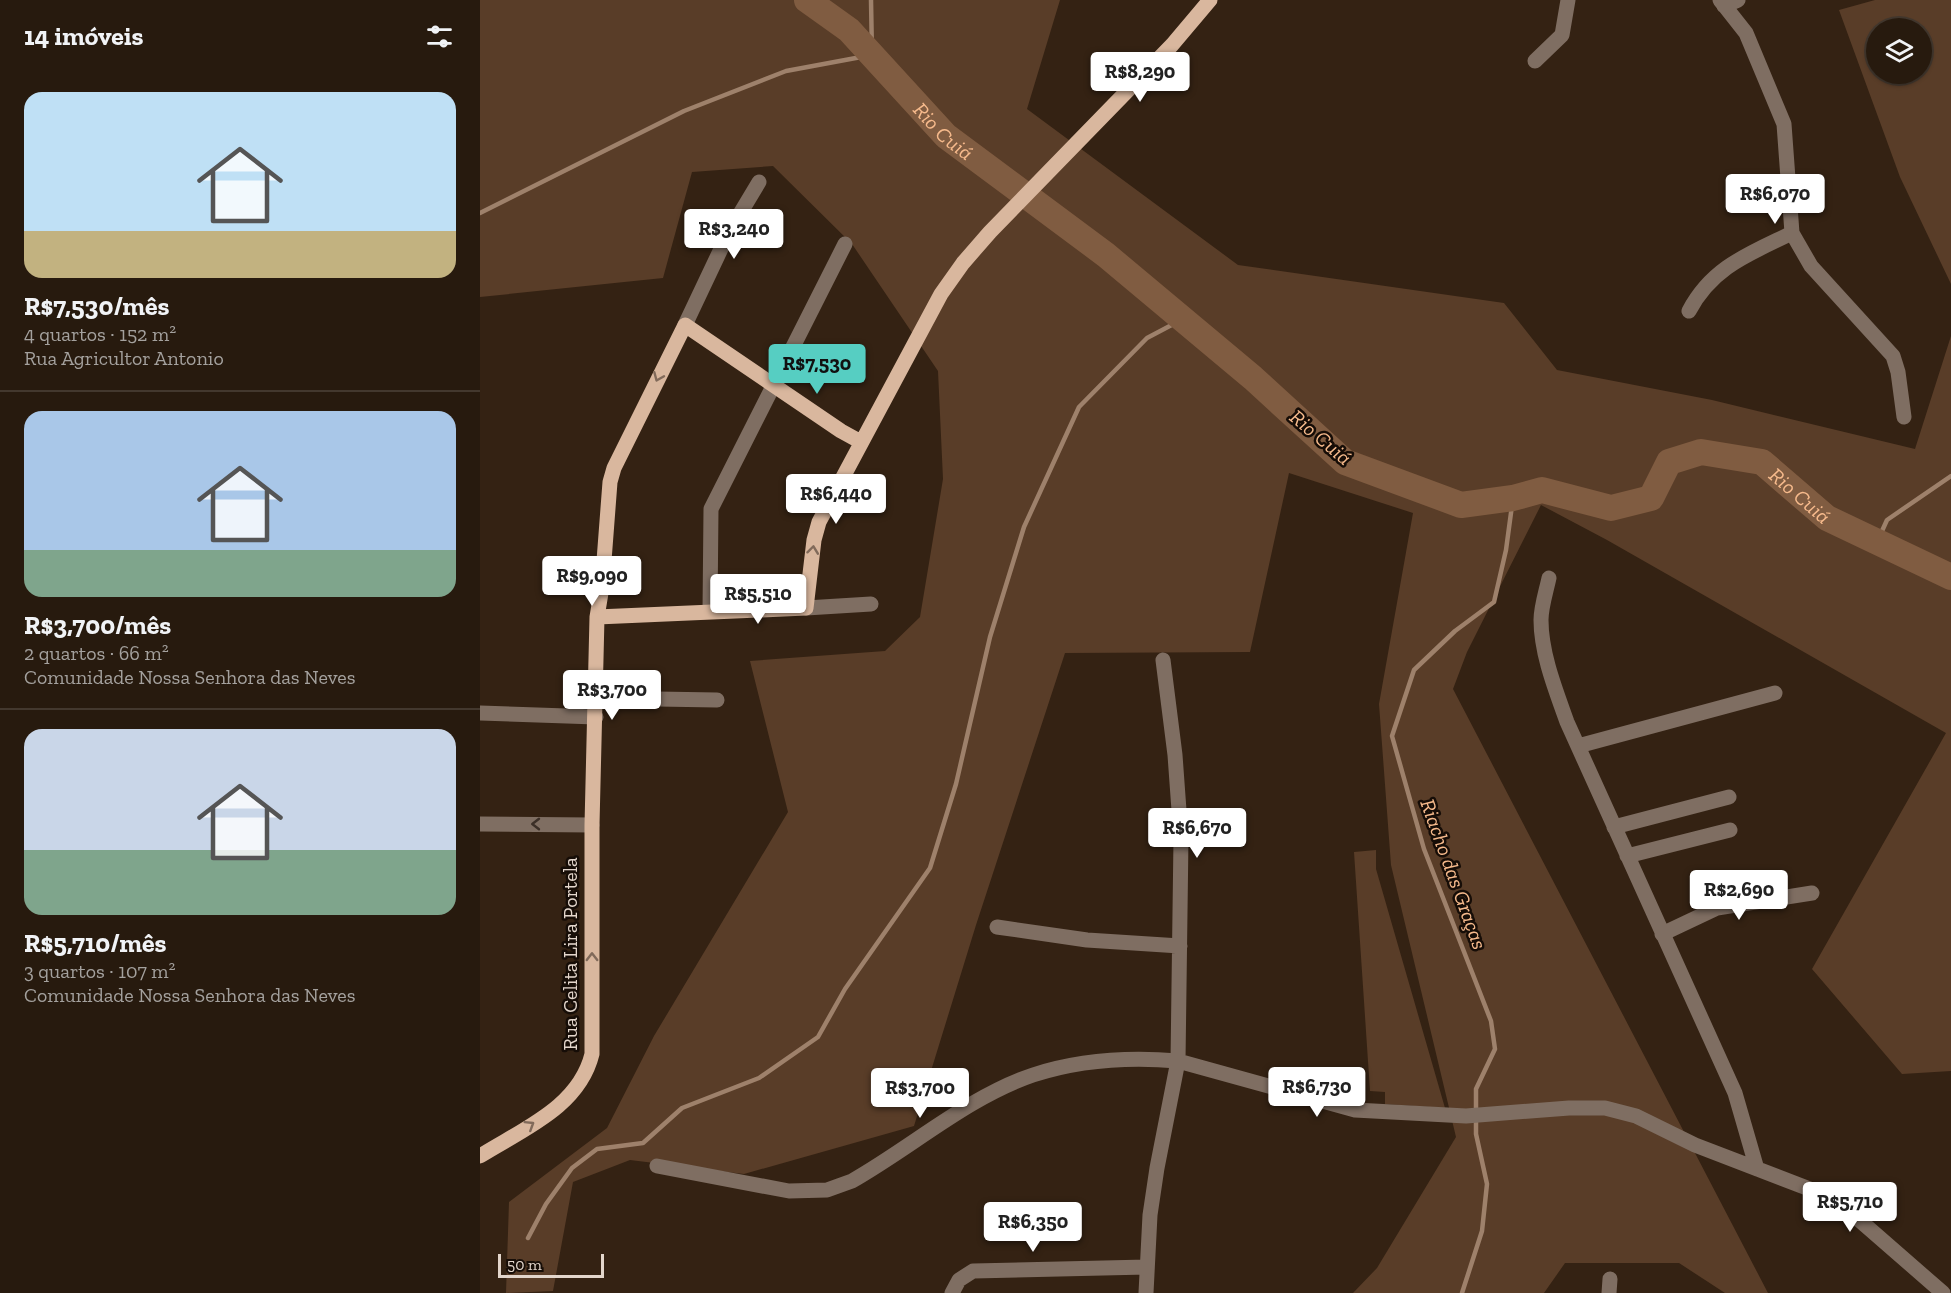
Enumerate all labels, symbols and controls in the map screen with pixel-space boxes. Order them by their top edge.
map controls [1866,18,1932,84]
button: layers [1866,18,1932,84]
text: 14 imóveis [24,20,144,52]
icon: filters [423,20,456,53]
pin: R$8,290 [1085,52,1195,103]
text: R$8,290 [1105,59,1175,83]
water label: Rio Cuiá [909,97,978,165]
icon: home [186,131,294,239]
pin: R$6,070 [1720,174,1830,225]
text: R$6,070 [1740,181,1810,205]
pin: R$3,240 [679,209,789,260]
text: R$3,240 [698,216,770,240]
text: R$7,530/mês [24,290,170,322]
text: 4 quartos · 152 m² [24,322,176,346]
pin: R$7,530 [762,344,872,395]
text: Rua Agricultor Antonio [24,346,224,370]
text: R$7,530 [783,351,851,375]
one-way arrow [653,371,665,382]
water label: Rio Cuiá [1285,404,1357,470]
icon: home [186,450,294,558]
water label: Rio Cuiá [1765,462,1836,528]
pin: R$6,440 [781,474,891,525]
text: R$6,440 [800,481,872,505]
one-way arrow [806,545,819,554]
pin: R$9,090 [537,556,647,607]
text: R$9,090 [556,563,628,587]
pin: R$5,510 [703,574,813,625]
text: R$5,510 [724,581,792,605]
text: R$3,700/mês [24,609,171,641]
text: 2 quartos · 66 m² [24,641,169,665]
text: Comunidade Nossa Senhora das Neves [24,665,355,689]
pin: R$3,700 [557,670,667,721]
text: R$3,700 [577,677,647,701]
icon: home [186,768,294,876]
water label: Riacho das Graças [1415,795,1493,953]
pin: R$6,670 [1142,808,1252,859]
text: R$6,670 [1162,815,1232,839]
one-way arrow [532,818,541,830]
street label: Rua Celita Lira Portela [558,857,582,1051]
pin: R$2,690 [1684,870,1794,921]
text: R$2,690 [1704,877,1774,901]
text: R$5,710/mês [24,927,166,959]
one-way arrow [586,953,598,962]
text: 3 quartos · 107 m² [24,959,176,983]
text: Comunidade Nossa Senhora das Neves [24,983,355,1007]
pin: R$6,730 [1262,1067,1372,1118]
pin: R$3,700 [865,1068,975,1119]
text: R$6,730 [1282,1074,1352,1098]
text: R$3,700 [885,1075,955,1099]
one-way arrow [524,1121,534,1133]
pin: R$5,710 [1795,1182,1905,1233]
text: R$5,710 [1817,1189,1883,1213]
pin: R$6,350 [978,1202,1088,1253]
text: R$6,350 [998,1209,1068,1233]
scale bar [498,1251,604,1278]
text: 50 m [507,1255,542,1274]

